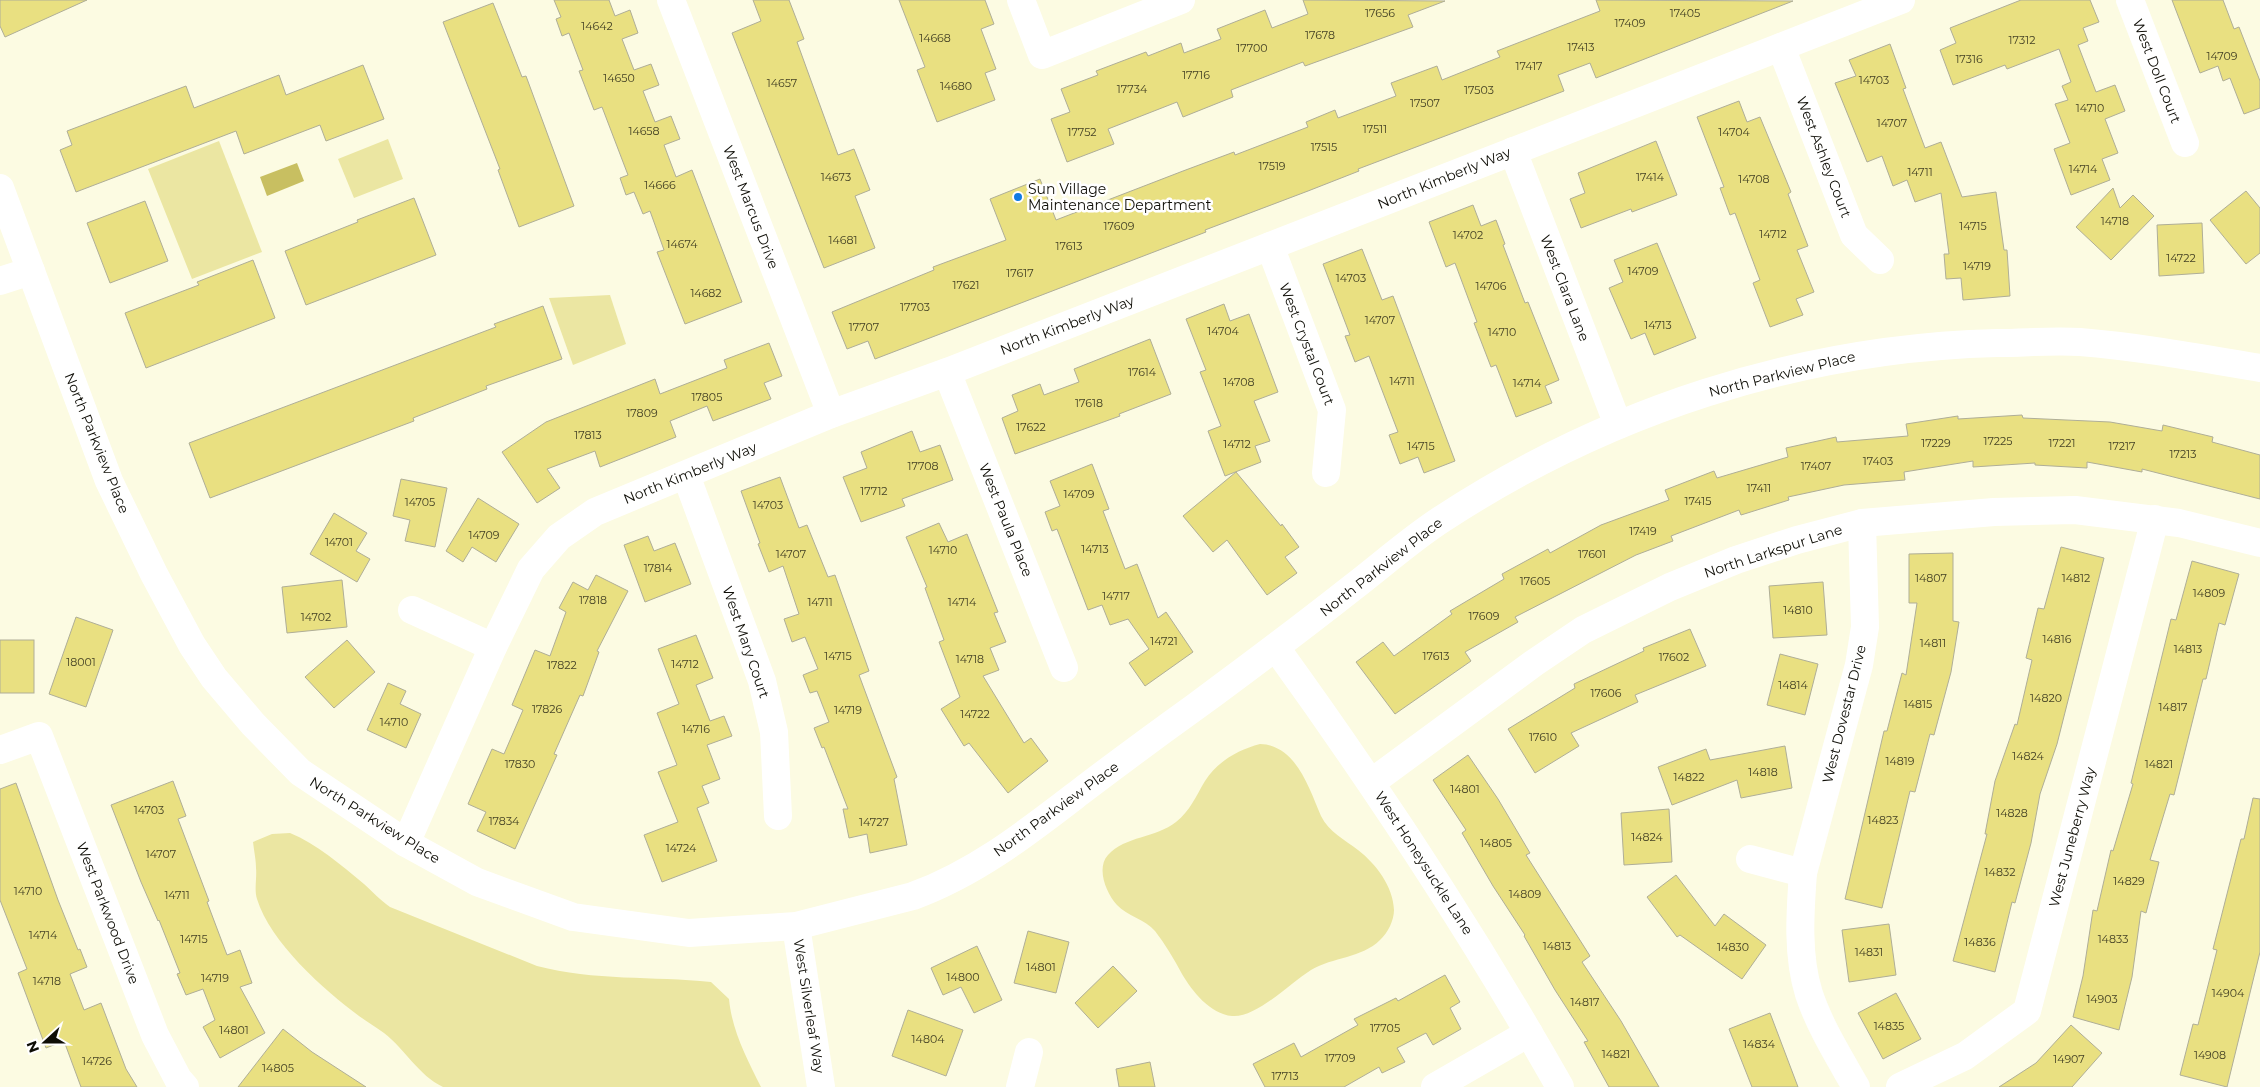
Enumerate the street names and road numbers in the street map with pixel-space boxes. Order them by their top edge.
street label: West Doll Court [2129,16,2185,126]
street label: West Ashley Court [1793,94,1856,220]
street label: West Marcus Drive [719,143,783,271]
street label: North Kimberly Way [1375,143,1514,213]
street label: West Clara Lane [1536,232,1594,344]
street label: West Crystal Court [1275,280,1339,408]
street label: North Kimberly Way [997,291,1137,359]
street label: North Parkview Place [1707,347,1857,401]
street label: North Parkview Place [60,370,134,516]
street label: North Kimberly Way [621,438,760,508]
street label: West Paula Place [975,461,1037,579]
street label: North Parkview Place [1316,514,1446,620]
street label: North Larkspur Lane [1702,520,1844,582]
street label: West Mary Court [718,584,774,701]
street label: West Dovestar Drive [1818,643,1870,785]
street label: North Parkview Place [990,758,1122,860]
street label: West Juneberry Way [2045,765,2099,909]
street label: North Parkview Place [306,773,444,867]
street label: West Honeysuckle Lane [1371,788,1477,938]
street label: West Parkwood Drive [73,840,143,986]
street label: West Silverleaf Way [789,937,829,1075]

